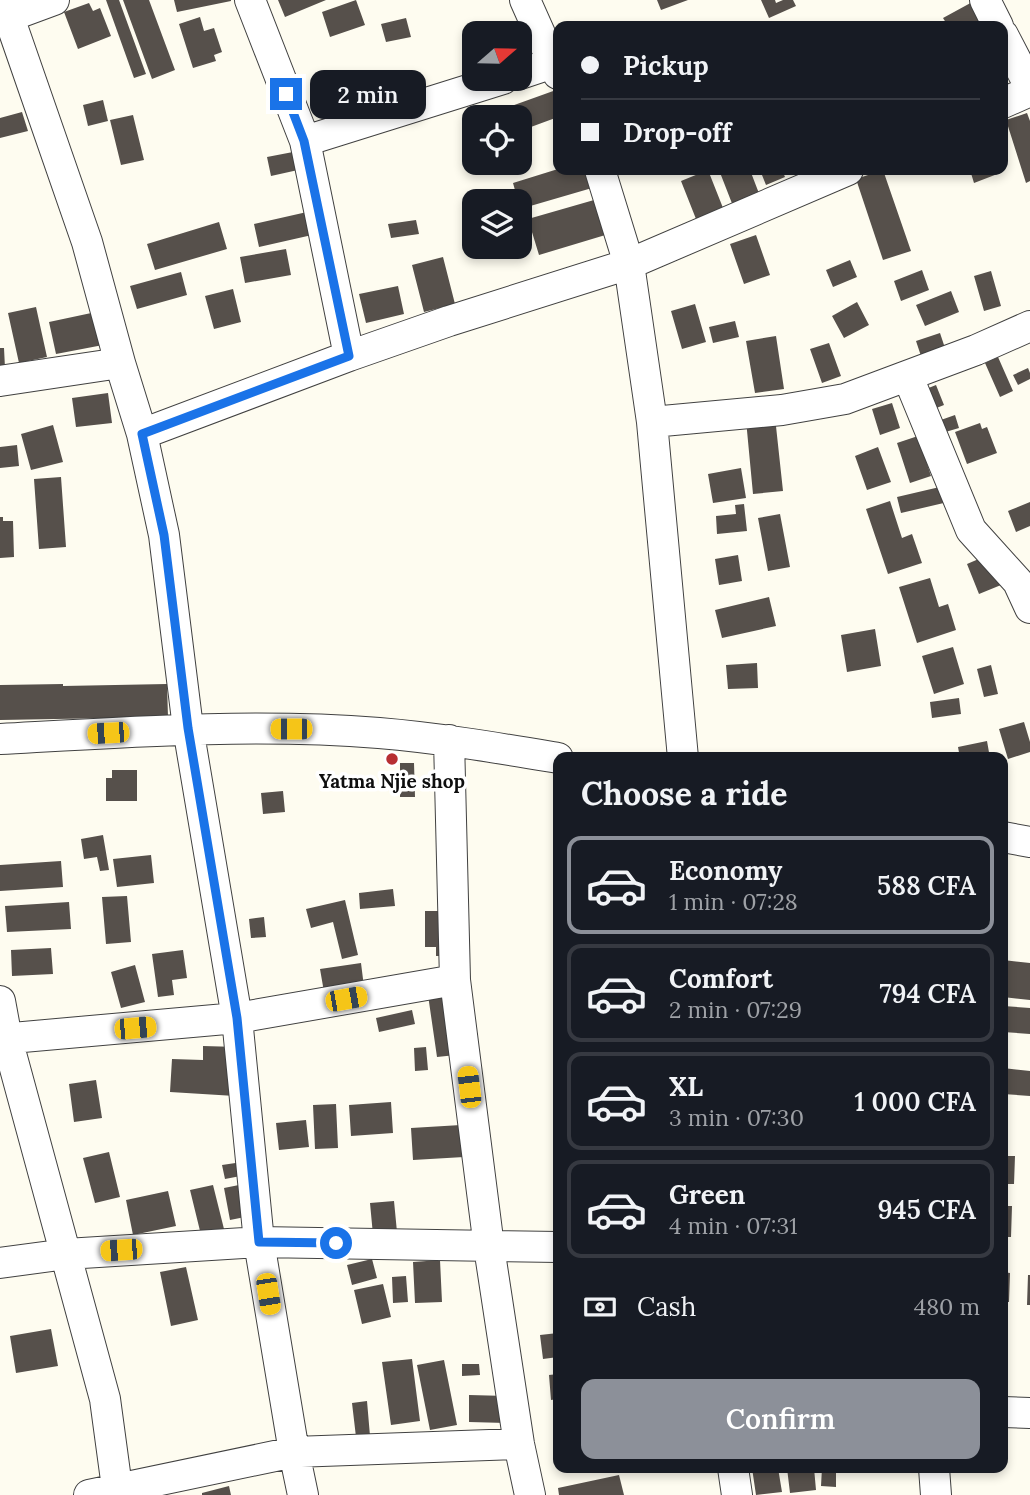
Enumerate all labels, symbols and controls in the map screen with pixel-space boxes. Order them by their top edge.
north arrow [462,21,532,91]
map controls [462,21,532,259]
text: Pickup [623,49,709,82]
callout: 2 min [310,70,426,119]
route end [270,78,302,110]
text: 2 min [338,80,398,109]
button: locate [462,105,532,175]
text: Drop-off [623,116,731,149]
button: layers [462,189,532,259]
car [271,719,313,740]
car [87,721,130,745]
marker: Yatma Njie shop [384,751,400,767]
place label: Yatma Njie shop [319,769,465,793]
text: Choose a ride [581,773,788,814]
icon: car [585,854,648,917]
text: Economy [669,854,782,887]
text: 588 CFA [877,869,976,902]
text: 1 min · 07:28 [669,887,798,916]
icon: car [585,962,648,1025]
text: Comfort [669,962,773,995]
text: 794 CFA [879,977,976,1010]
car [324,985,369,1013]
text: 2 min · 07:29 [669,995,802,1024]
car [114,1016,157,1040]
car [457,1065,482,1109]
icon: car [585,1070,648,1133]
text: XL [669,1070,703,1103]
text: 1 000 CFA [854,1085,976,1118]
text: 3 min · 07:30 [669,1103,804,1132]
icon: car [585,1178,648,1241]
text: Green [669,1178,745,1211]
text: 945 CFA [877,1193,976,1226]
text: 4 min · 07:31 [669,1211,798,1240]
route start [320,1227,352,1259]
car [100,1238,143,1262]
car [255,1272,282,1316]
icon: cash [581,1288,619,1326]
text: Cash [637,1290,696,1323]
text: 480 m [914,1292,980,1321]
button: Confirm [581,1379,980,1459]

